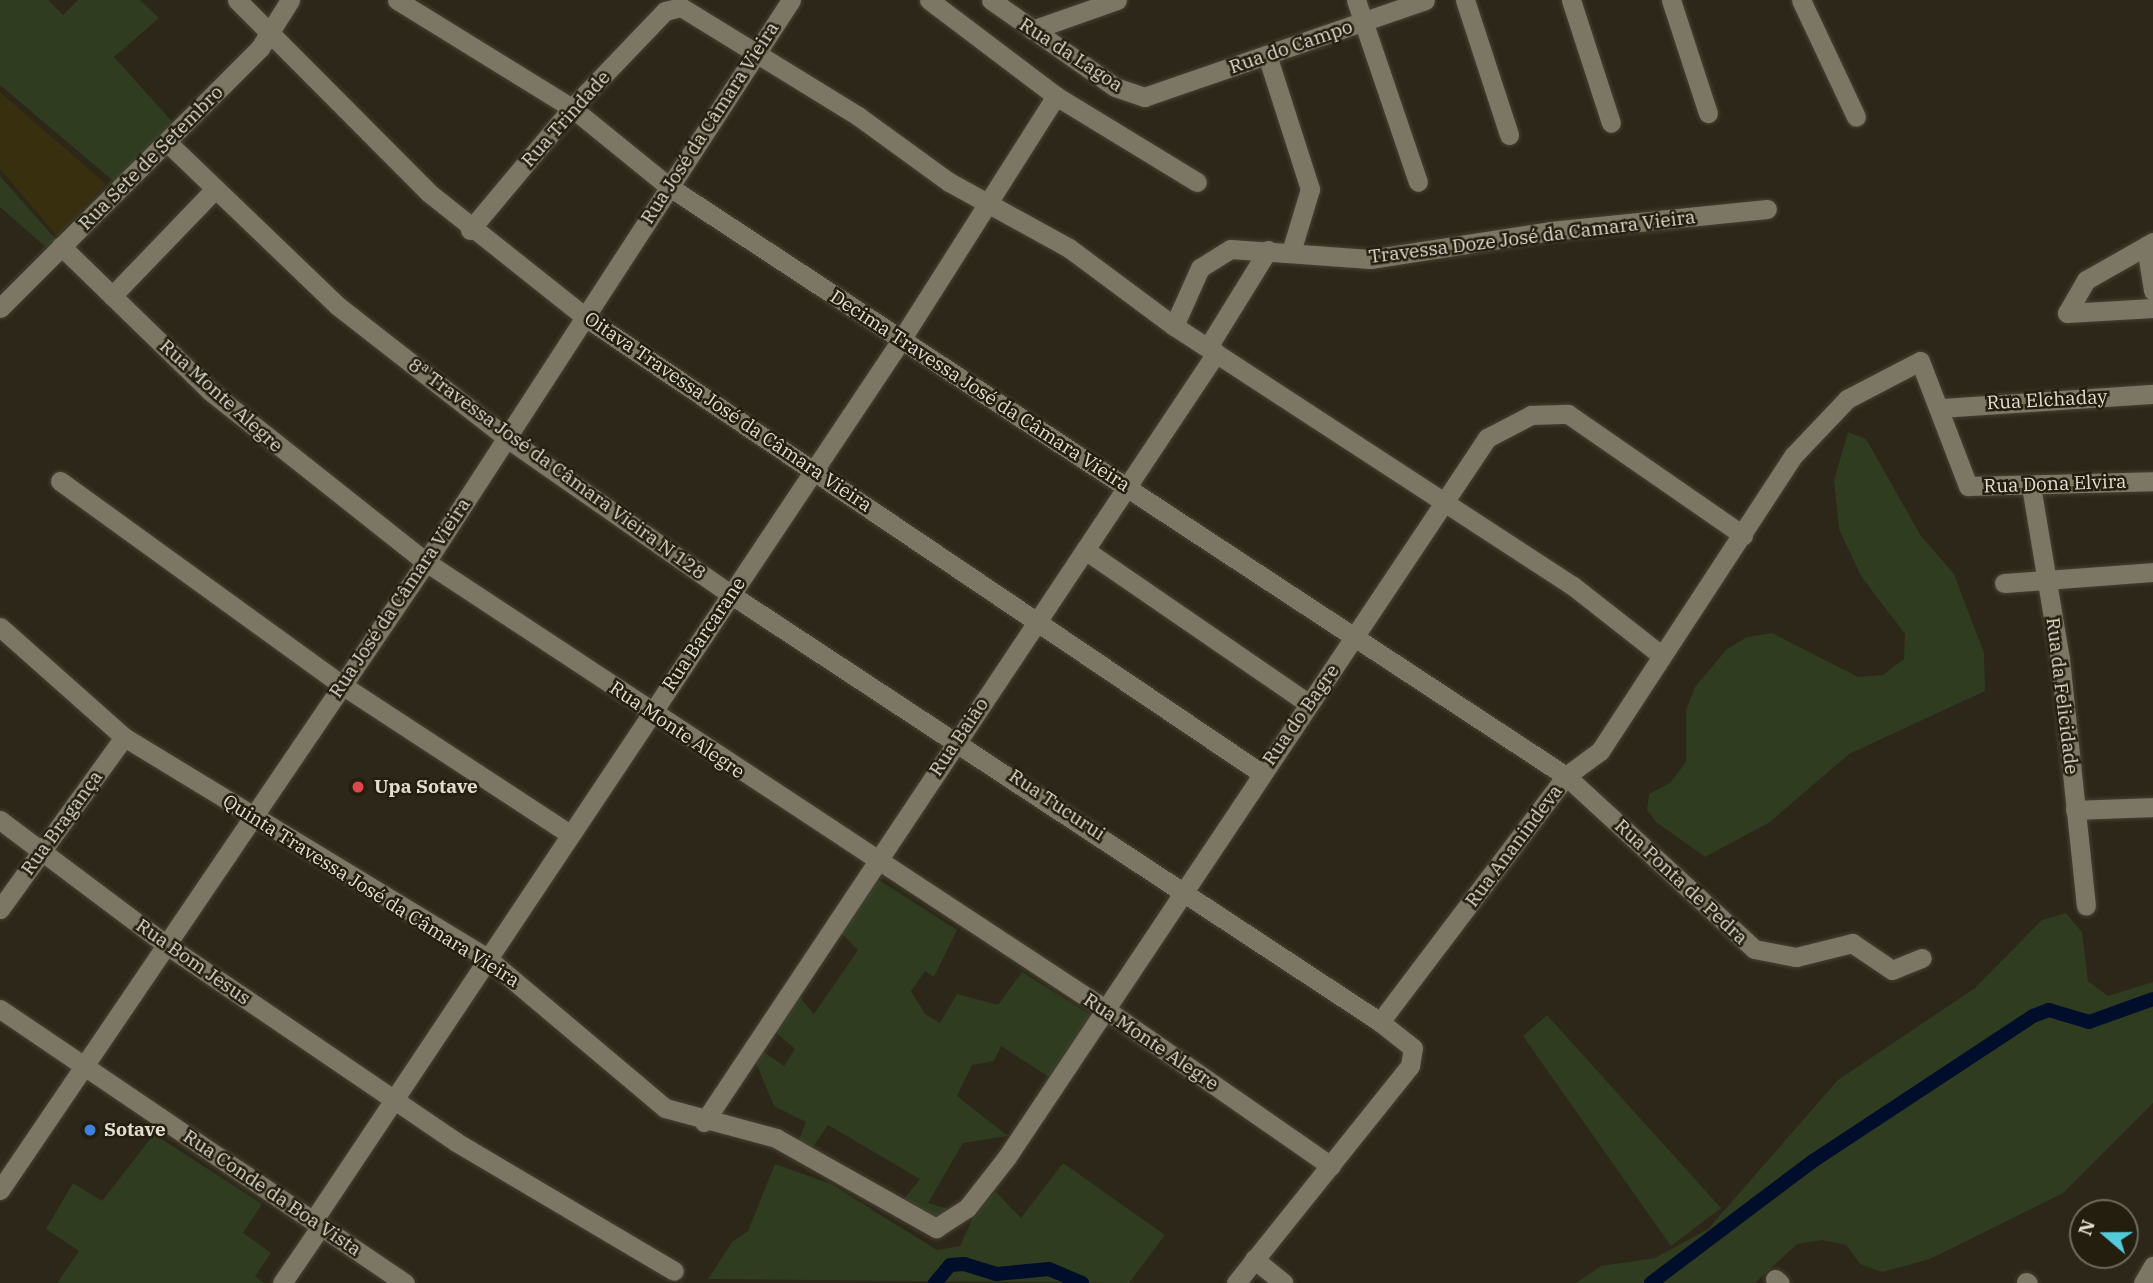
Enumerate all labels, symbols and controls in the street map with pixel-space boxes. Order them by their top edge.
street label: Rua da Lagoa [1015,13,1127,97]
street label: Rua do Campo [1226,15,1356,79]
street label: Rua José da Câmara Vieira [636,18,784,228]
street label: Rua Trindade [517,66,615,172]
street label: Rua Sete de Setembro [74,81,228,235]
street label: Travessa Doze José da Camara Vieira [1367,206,1697,268]
street label: Decima Travessa José da Câmara Vieira [826,285,1134,497]
street label: Oitava Travessa José da Câmara Vieira [580,307,876,517]
street label: Rua Monte Alegre [155,335,287,457]
street label: 8ª Travessa José da Câmara Vieira N 128 [404,353,710,585]
street label: Rua Elchaday [1986,385,2108,415]
street label: Rua Dona Elvira [1983,470,2127,498]
street label: Rua José da Câmara Vieira [325,494,475,702]
street label: Rua Barcarane [658,573,750,695]
street label: Rua da Felicidade [2041,616,2083,776]
street label: Rua do Bagre [1258,660,1344,770]
street label: Rua Monte Alegre [605,676,749,784]
street label: Rua Baião [925,694,993,780]
street label: Rua Tucurui [1005,764,1109,846]
street label: Rua Bragança [16,766,108,880]
place label: Upa Sotave [374,776,478,798]
marker: Upa Sotave [348,777,368,797]
street label: Rua Ananindeva [1461,780,1567,912]
street label: Quinta Travessa José da Câmara Vieira [218,790,524,992]
street label: Rua Ponta de Pedra [1610,815,1752,949]
street label: Rua Bom Jesus [132,914,254,1010]
street label: Rua Monte Alegre [1079,988,1223,1096]
place label: Sotave [104,1119,166,1141]
marker: Sotave [82,1122,98,1138]
street label: Rua Conde da Boa Vista [179,1125,365,1261]
north arrow [2069,1199,2139,1269]
text: N [2072,1216,2100,1239]

